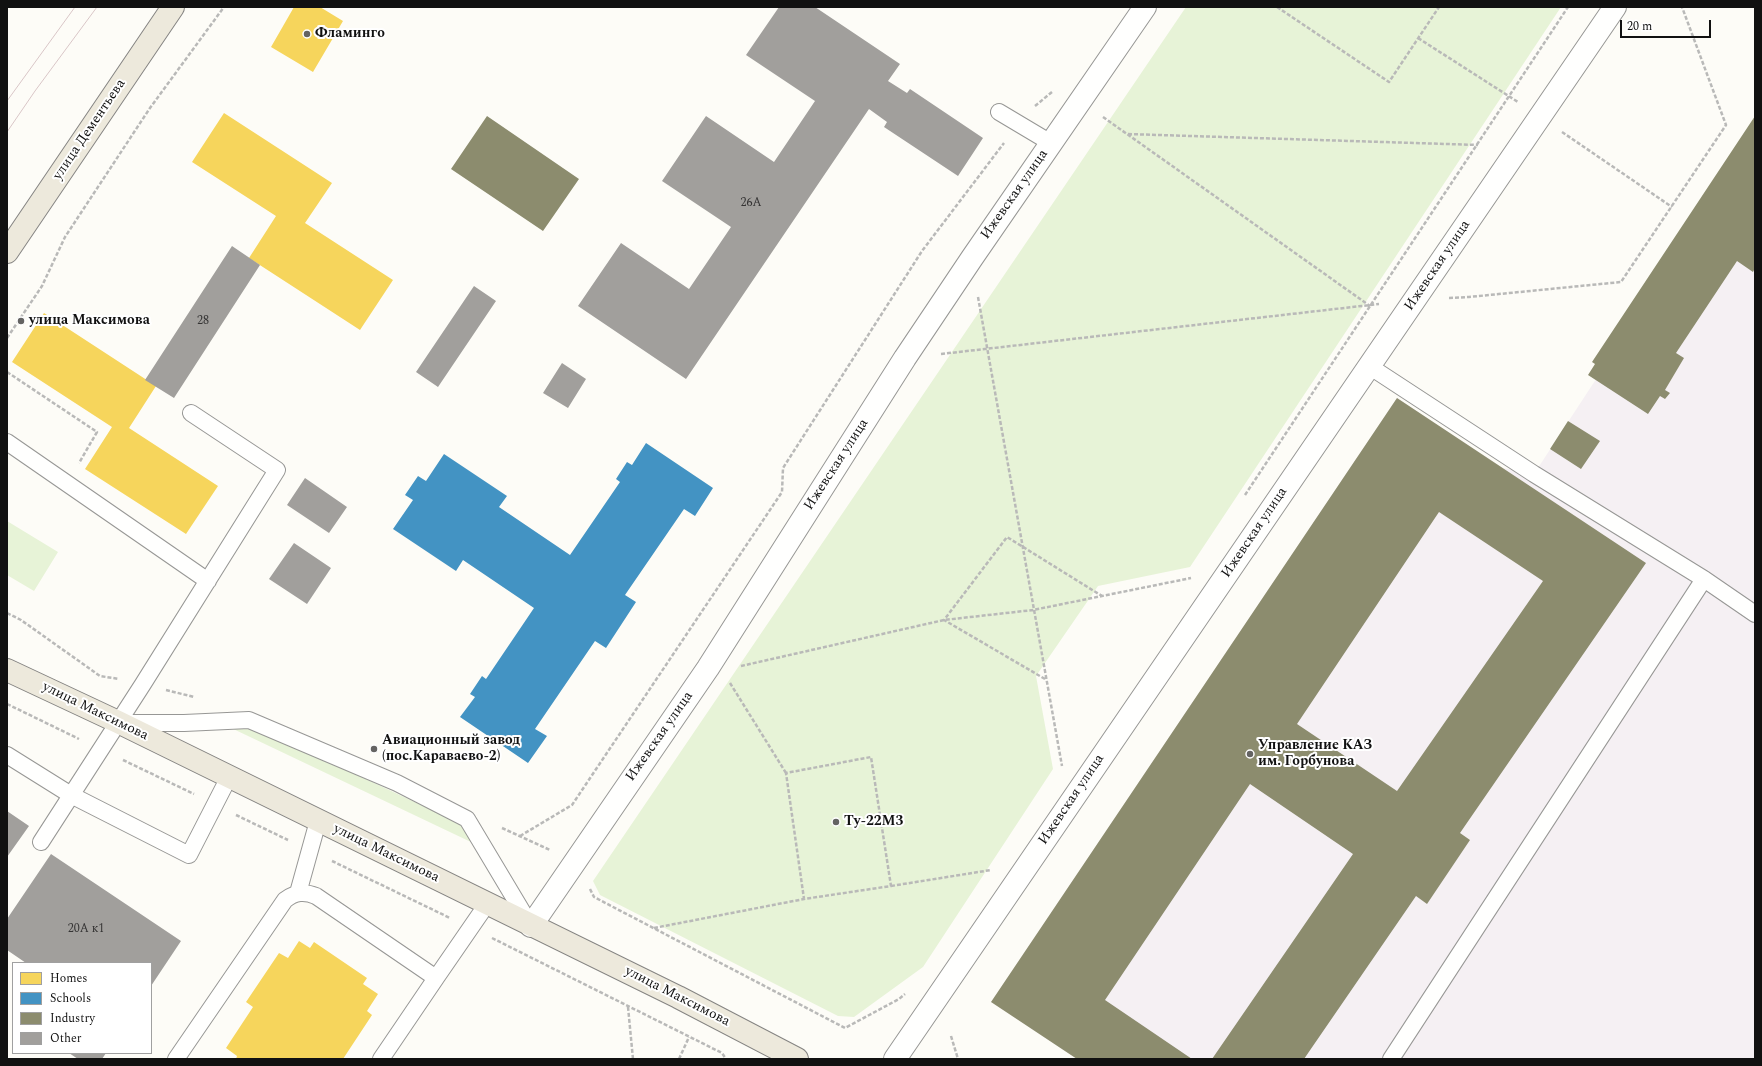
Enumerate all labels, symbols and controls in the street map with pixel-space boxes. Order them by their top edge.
scale bar [1622,12,1713,38]
text: 20 m [1627,17,1652,36]
place label: Фламинго [315,26,385,42]
marker: Фламинго [302,29,312,39]
street label: улица Дементьева [50,76,130,184]
street label: Ижевская улица [978,147,1052,243]
house number: 26А [741,197,761,211]
street label: Ижевская улица [1401,217,1475,315]
place label: улица Максимова [29,313,150,329]
house number: 28 [197,315,209,329]
marker: улица Максимова [16,316,26,326]
street label: Ижевская улица [801,416,873,514]
street label: Ижевская улица [1218,484,1292,582]
street label: улица Максимова [39,679,151,745]
street label: Ижевская улица [623,689,697,785]
place label: Авиационный завод (пос.Караваево-2) [382,733,520,766]
place label: Управление КАЗ им. Горбунова [1258,738,1372,770]
marker: Авиационный завод (пос.Караваево-2) [369,744,379,754]
marker: Управление КАЗ им. Горбунова [1245,749,1255,759]
street label: Ижевская улица [1035,751,1109,849]
place label: Ту-22М3 [844,814,903,830]
marker: Ту-22М3 [831,817,841,827]
street label: улица Максимова [330,821,442,887]
house number: 20А к1 [68,923,104,937]
legend [12,962,152,1054]
street label: улица Максимова [622,963,732,1031]
text: Homes [50,969,88,988]
text: Schools [50,989,91,1008]
text: Industry [50,1009,95,1028]
text: Other [50,1029,82,1048]

